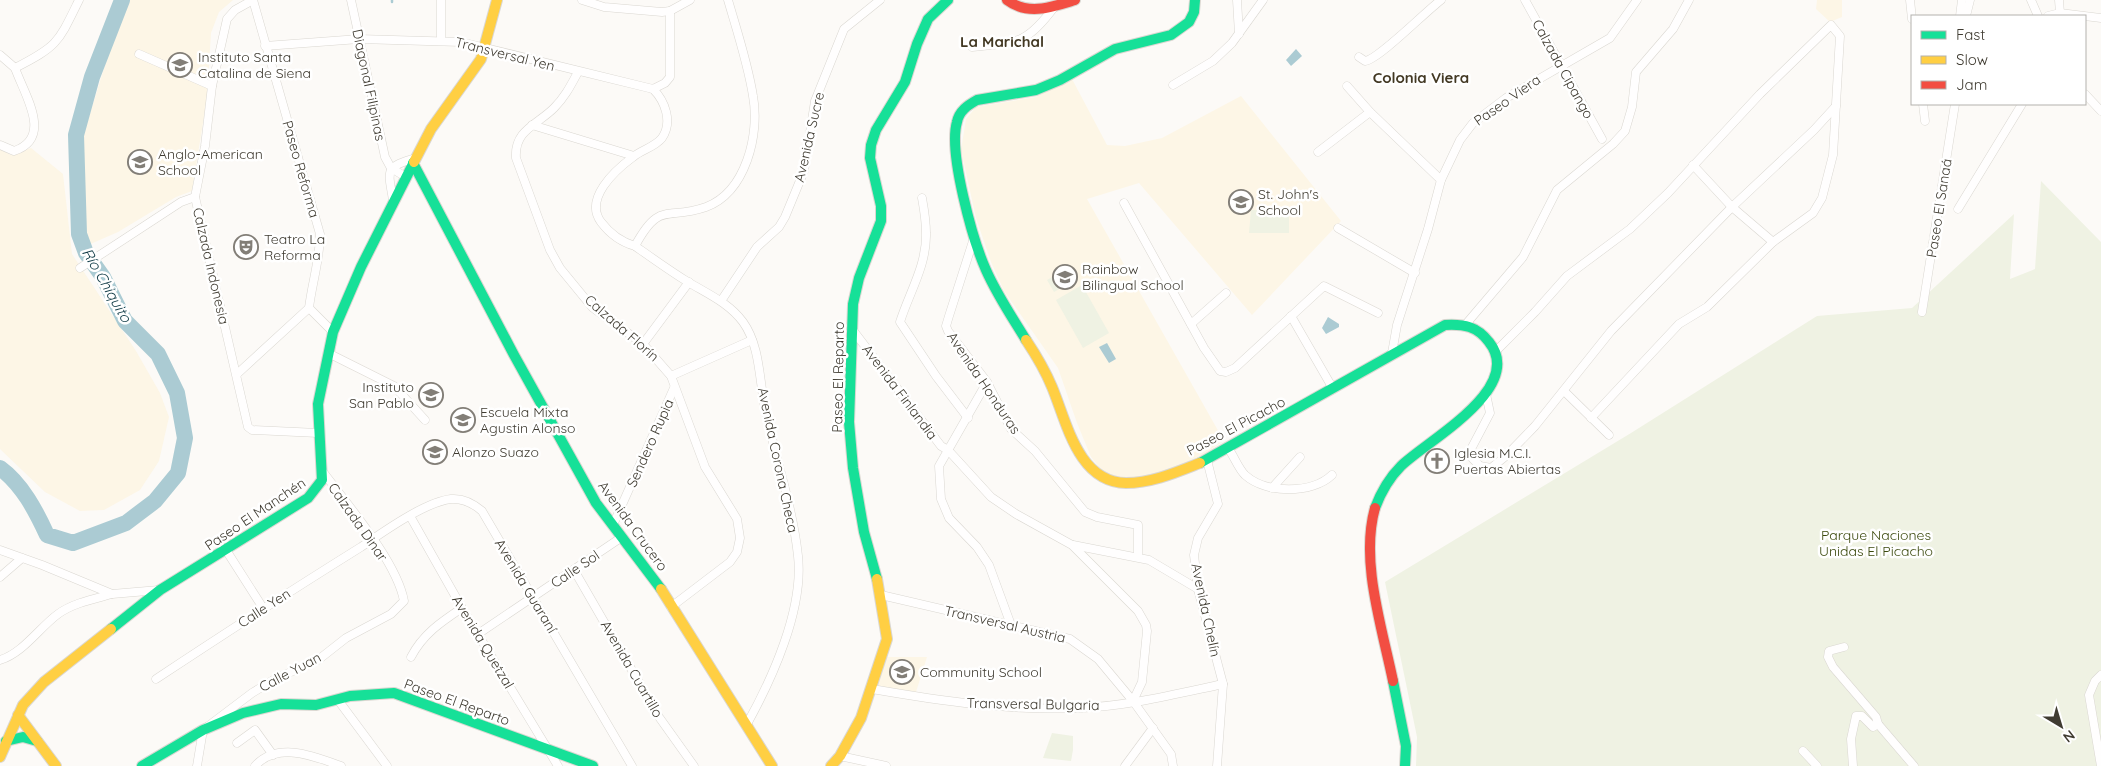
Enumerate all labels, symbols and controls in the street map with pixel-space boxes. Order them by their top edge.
legend [1911,15,2086,105]
street label: Calzada Cipango [1528,16,1598,122]
text: Fast [1956,25,1985,44]
street label: Diagonal Filipinas [348,27,390,143]
district label: La Marichal [960,32,1044,51]
street label: Transversal Yen [453,33,557,75]
place label: Instituto Santa Catalina de Siena [198,48,311,82]
text: Slow [1956,50,1988,69]
school or university icon: Instituto Santa Catalina de Siena [167,52,193,78]
district label: Colonia Viera [1373,68,1469,87]
street label: Paseo Viera [1470,70,1544,130]
text: Jam [1956,75,1987,94]
street label: Avenida Sucre [790,90,828,184]
street label: Paseo Reforma [279,118,323,220]
place label: Anglo-American School [158,145,263,179]
school or university icon: Anglo-American School [127,149,153,175]
street label: Paseo El Sanaá [1922,157,1956,259]
place label: St. John's School [1258,185,1319,219]
school or university icon: St. John's School [1228,189,1254,215]
street label: Calzada Indonesia [189,206,233,326]
place label: Teatro La Reforma [264,230,325,264]
theatre icon: Teatro La Reforma [233,234,259,260]
water label: Río Chiquito [78,244,136,326]
place label: Rainbow Bilingual School [1082,260,1184,294]
school or university icon: Rainbow Bilingual School [1052,264,1078,290]
street label: Calzada Florín [581,291,663,365]
street label: Paseo El Reparto [828,321,848,433]
street label: Avenida Honduras [943,328,1025,438]
street label: Avenida Finlandia [858,341,942,443]
place label: Instituto San Pablo [349,378,414,412]
school or university icon: Instituto San Pablo [418,382,444,408]
street label: Avenida Corona Checa [754,386,802,534]
street label: Paseo El Picacho [1184,392,1288,460]
street label: Sendero Rupia [622,396,678,490]
place label: Escuela Mixta Agustin Alonso [480,403,576,437]
school or university icon: Escuela Mixta Agustin Alonso [450,407,476,433]
school or university icon: Alonzo Suazo [422,439,448,465]
place label: Alonzo Suazo [452,443,539,461]
place label: Iglesia M.C.I. Puertas Abiertas [1454,444,1561,478]
church icon: Iglesia M.C.I. Puertas Abiertas [1424,448,1450,474]
street label: Paseo El Manchén [201,474,309,554]
street label: Avenida Crucero [594,477,672,575]
street label: Calzada Dinar [324,479,392,565]
park label: Parque Naciones Unidas El Picacho [1819,526,1933,560]
street label: Avenida Guaraní [491,536,561,636]
street label: Calle Sol [547,546,603,592]
street label: Avenida Chelín [1187,562,1225,658]
street label: Calle Yen [234,584,294,632]
street label: Avenida Quetzal [448,592,518,692]
street label: Transversal Austria [943,601,1067,647]
street label: Avenida Cuartillo [597,617,667,721]
street label: Calle Yuan [256,648,324,696]
school or university icon: Community School [889,659,915,685]
place label: Community School [920,663,1042,681]
street label: Paseo El Reparto [402,675,512,729]
street label: Transversal Bulgaria [966,694,1100,714]
north arrow [2036,701,2086,751]
text: N [2059,726,2079,747]

